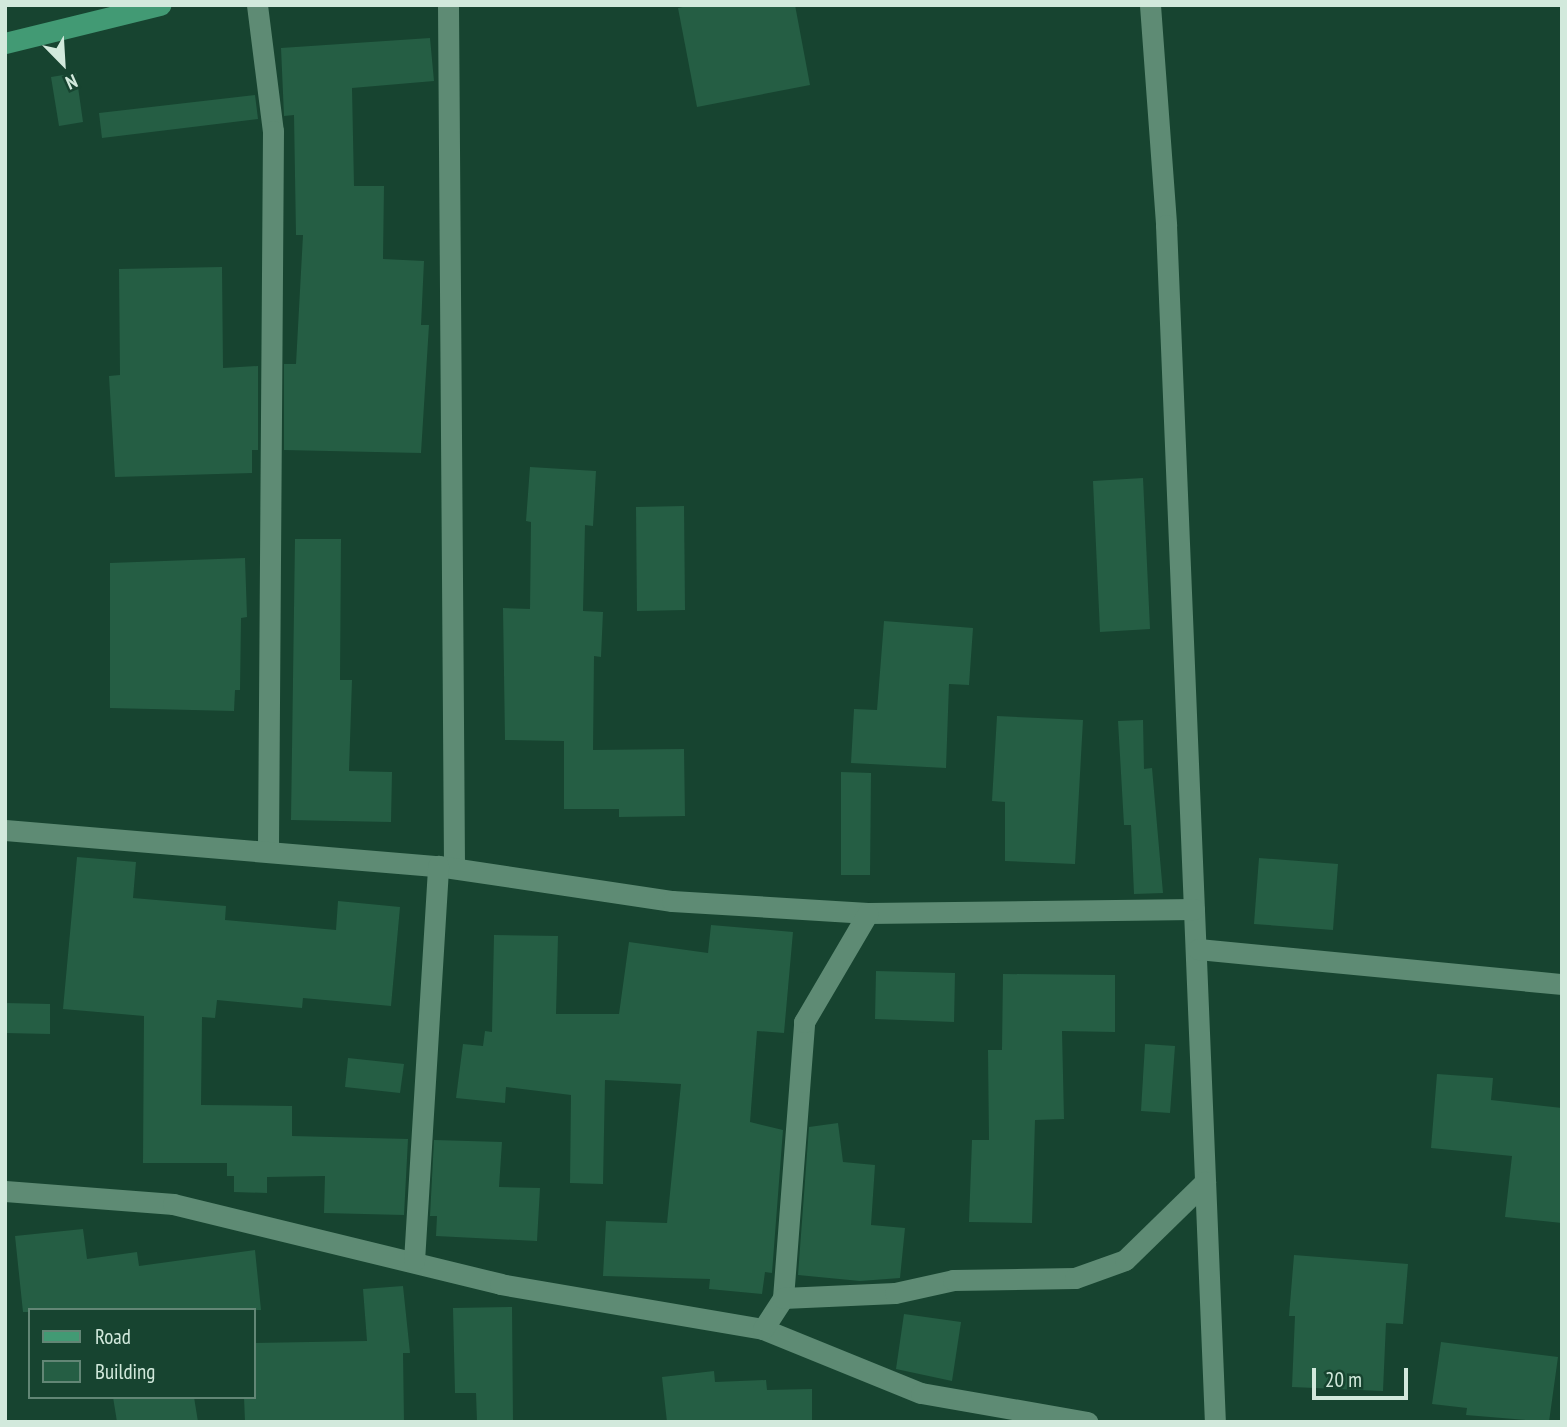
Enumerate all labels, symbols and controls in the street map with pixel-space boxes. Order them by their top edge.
north arrow [28,28,98,98]
text: N [62,69,81,95]
legend [28,1308,256,1399]
text: Road [95,1323,131,1350]
scale bar [1315,1354,1411,1398]
text: Building [95,1358,155,1385]
text: 20 m [1325,1366,1362,1393]

